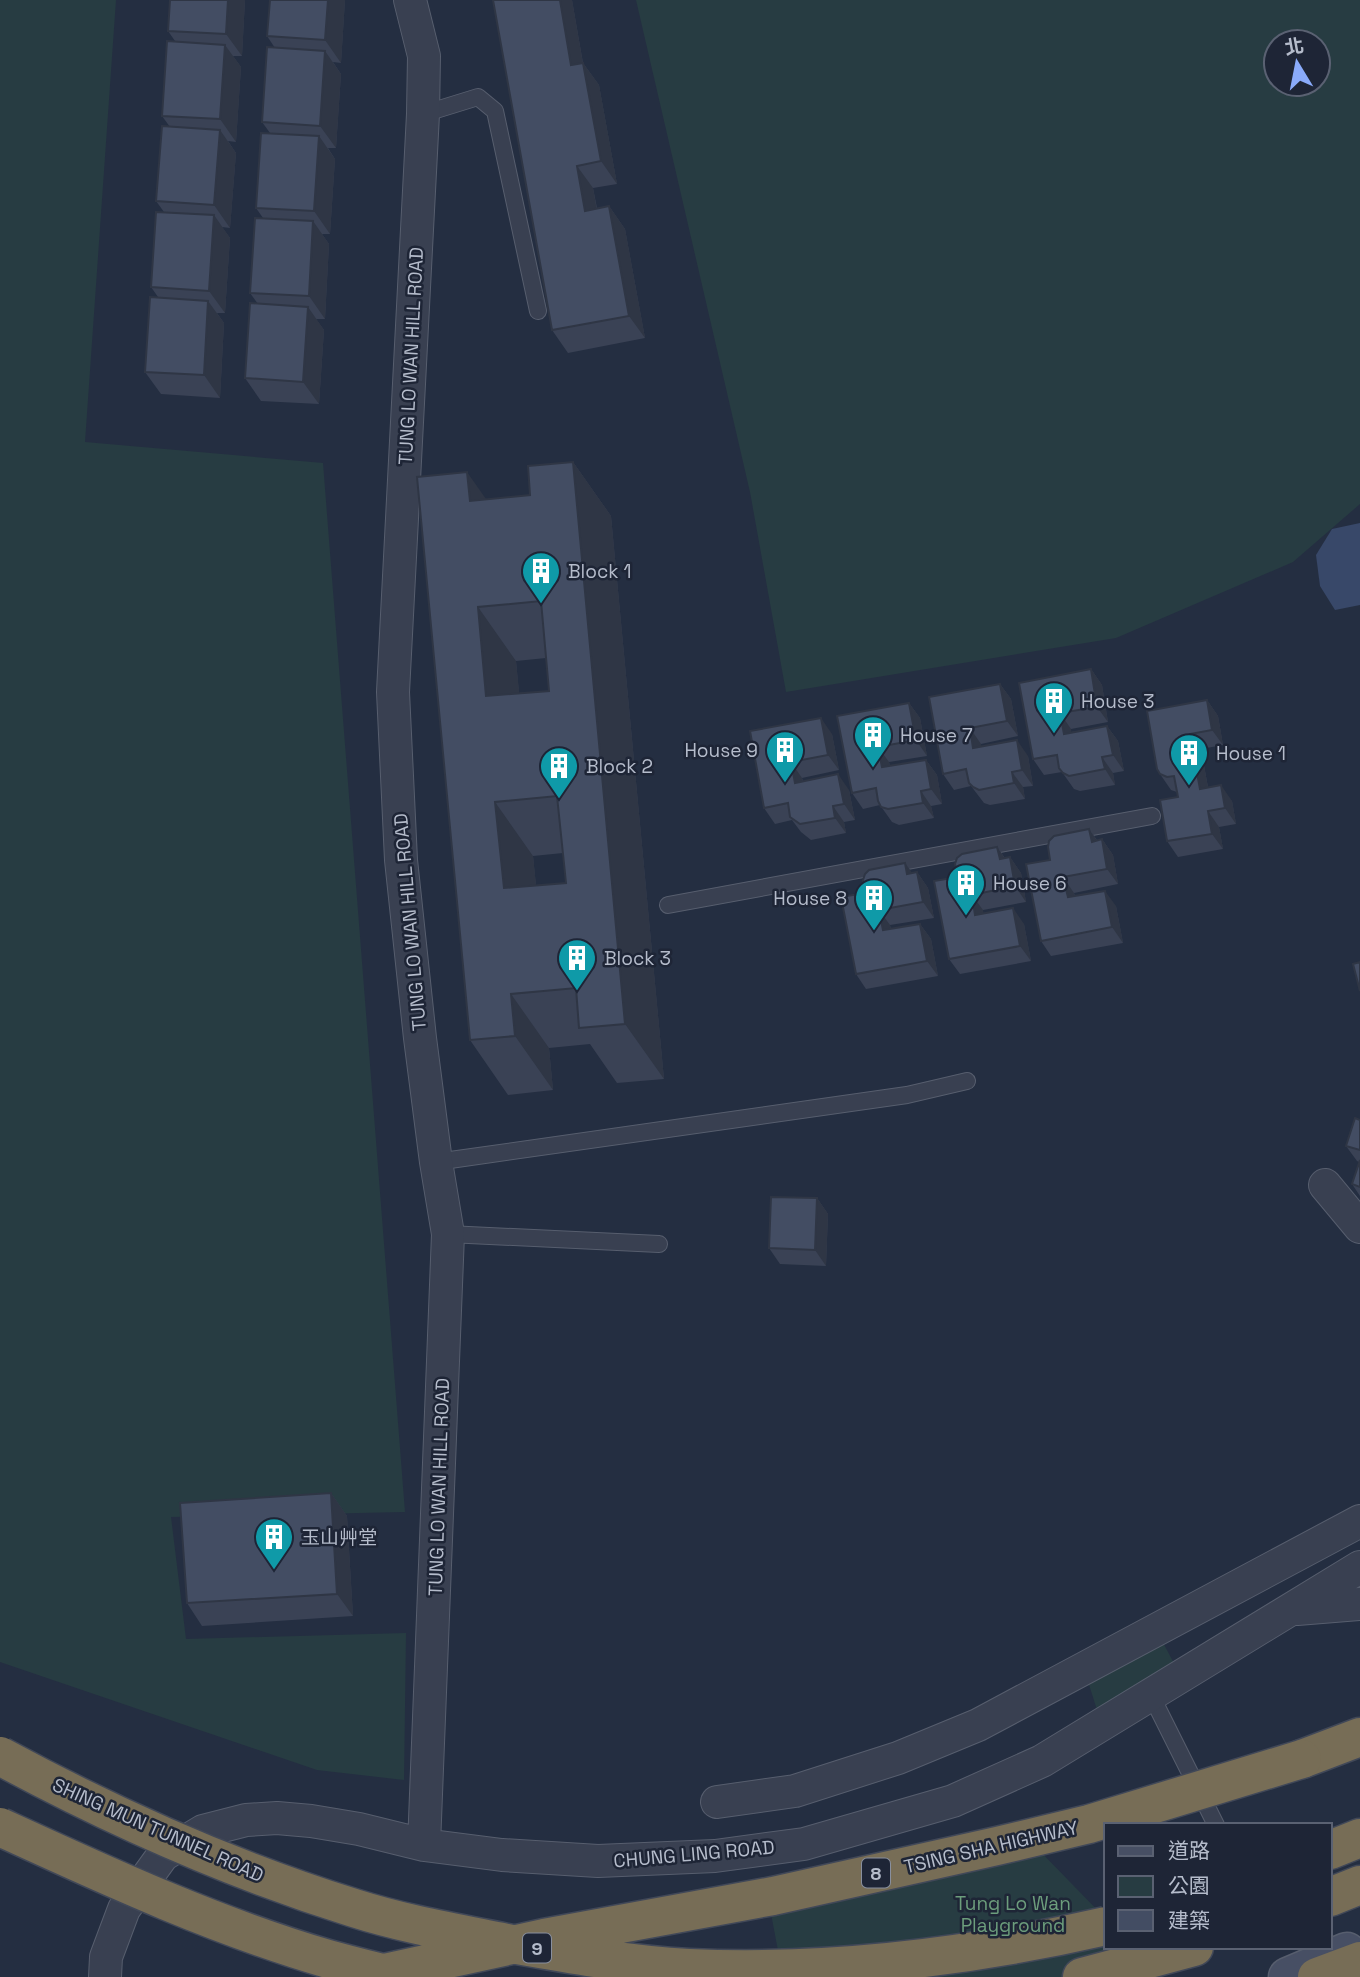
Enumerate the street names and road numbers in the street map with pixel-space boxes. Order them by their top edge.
street label: TUNG LO WAN HILL ROAD [393,246,429,466]
street label: TUNG LO WAN HILL ROAD [388,812,432,1032]
street label: TUNG LO WAN HILL ROAD [423,1378,455,1596]
street label: SHING MUN TUNNEL ROAD [49,1772,267,1888]
street label: TSING SHA HIGHWAY [901,1815,1081,1879]
street label: CHUNG LING ROAD [612,1835,776,1873]
road number: 8 [862,1858,890,1887]
road number: 9 [523,1934,551,1962]

